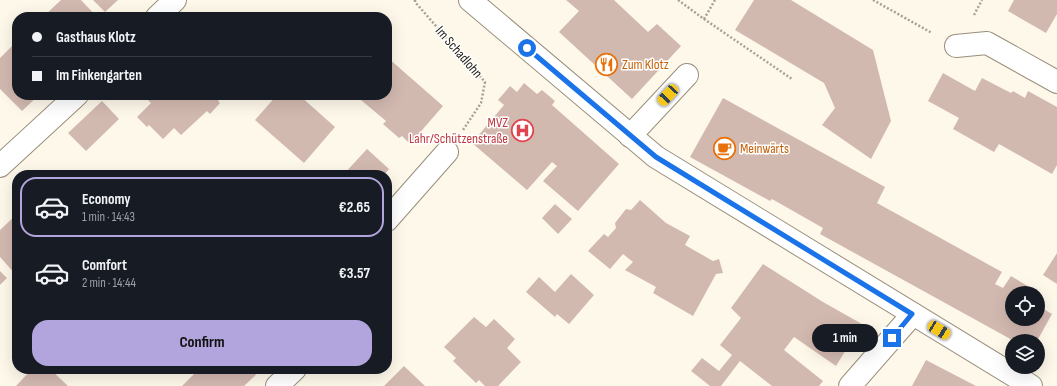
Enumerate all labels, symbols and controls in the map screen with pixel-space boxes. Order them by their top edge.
street label: Im Schadlohn [432,23,486,81]
text: Gasthaus Klotz [56,28,136,47]
route start [518,39,536,57]
restaurant icon: Zum Klotz [593,51,619,77]
place label: Zum Klotz [622,56,669,73]
text: Im Finkengarten [56,66,142,85]
car [655,82,681,108]
place label: MVZ Lahr/Schützenstraße [409,114,508,147]
hospital icon: MVZ Lahr/Schützenstraße [510,117,536,143]
cafe icon: Meinwärts [712,135,738,161]
place label: Meinwärts [740,140,789,157]
icon: car [34,189,70,225]
text: Economy [82,190,131,209]
text: €2.65 [339,198,370,217]
text: 1 min · 14:43 [82,209,135,225]
icon: car [34,255,70,291]
text: Comfort [82,256,127,275]
text: €3.57 [339,264,370,283]
text: 2 min · 14:44 [82,275,136,291]
map controls [1005,286,1045,374]
button: locate [1005,286,1045,326]
car [926,319,952,341]
button: Confirm [32,320,372,366]
callout: 1 min [812,324,878,352]
route end [883,329,901,347]
text: 1 min [833,330,857,346]
button: layers [1005,334,1045,374]

